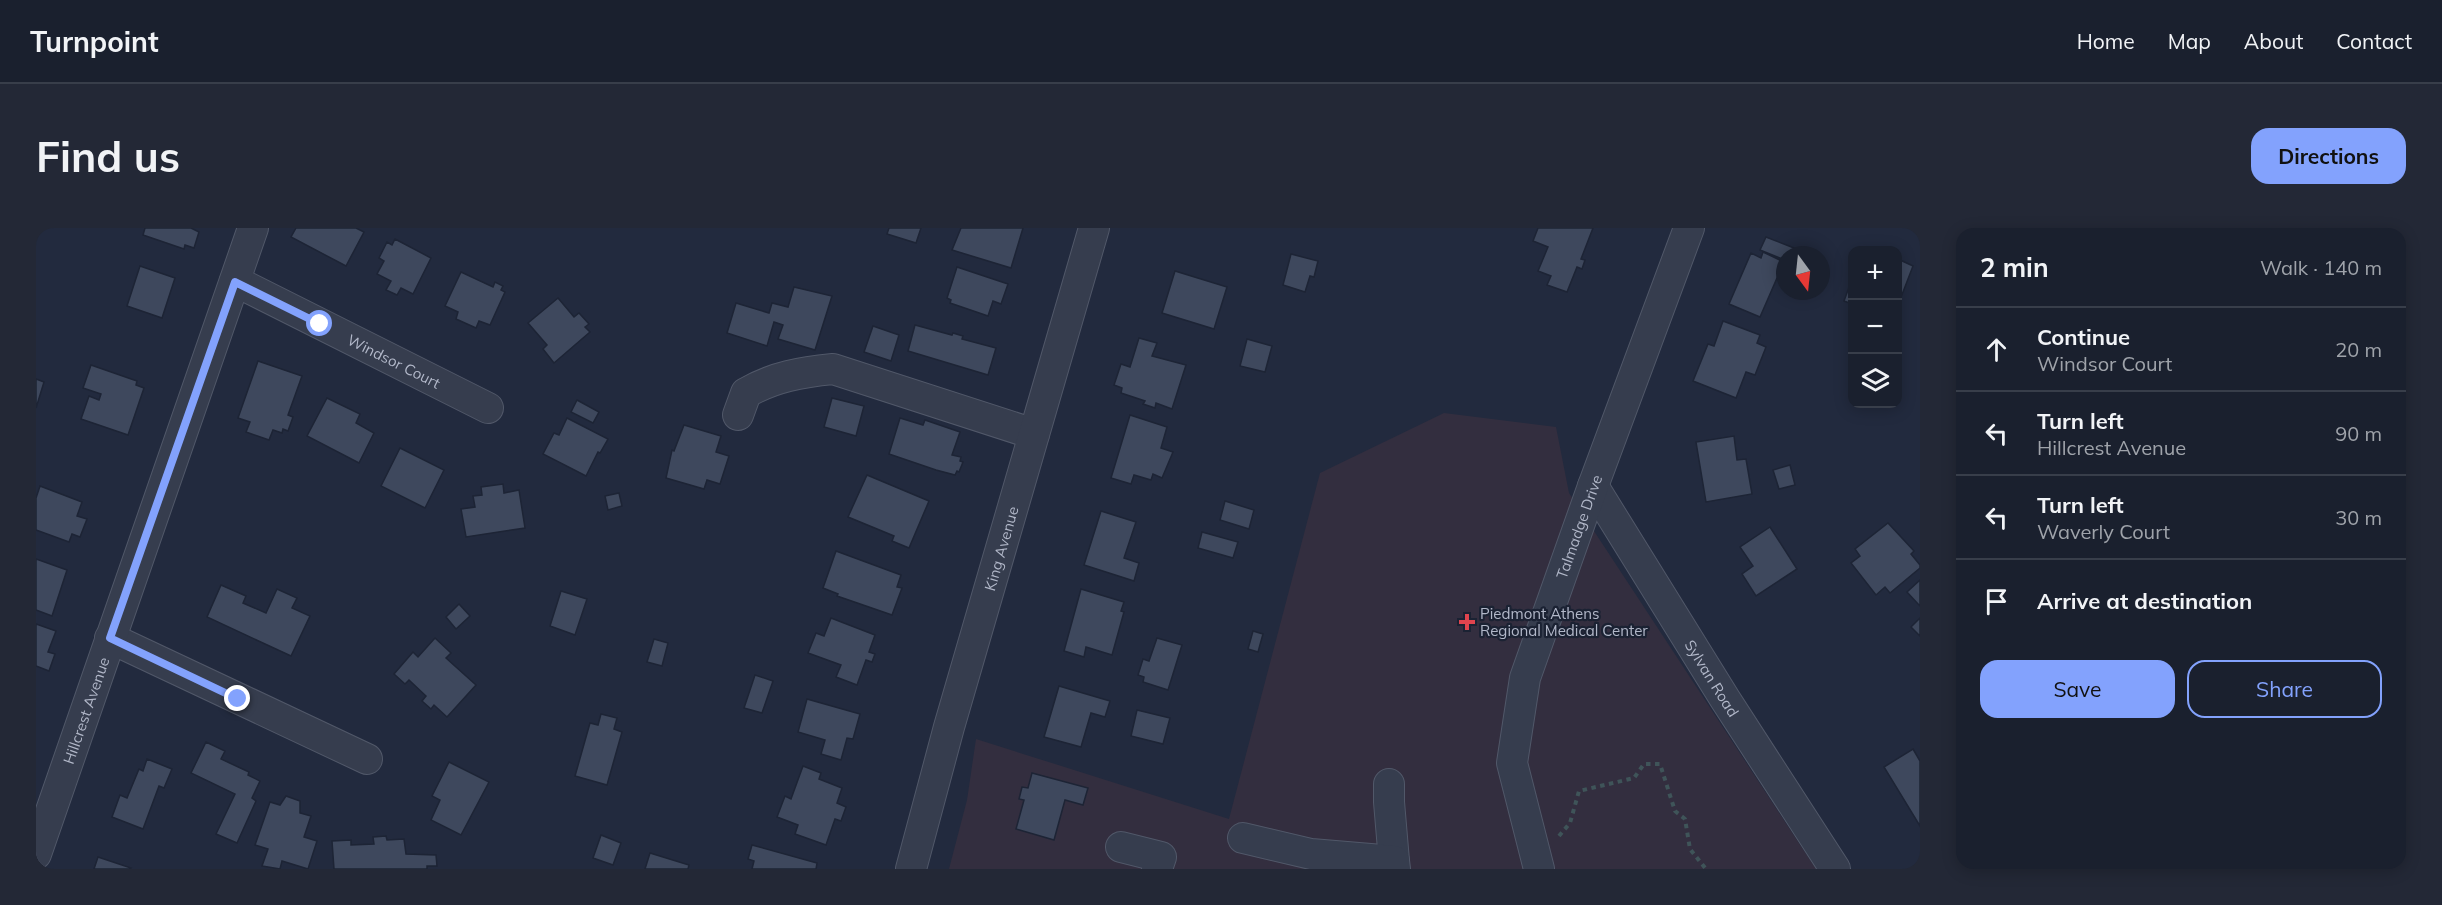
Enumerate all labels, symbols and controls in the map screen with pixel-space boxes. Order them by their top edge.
text: Turnpoint [30,24,159,59]
text: Home [2077,28,2135,54]
text: Map [2168,28,2211,54]
text: About [2244,28,2303,54]
text: Contact [2336,28,2412,54]
button: Directions [2251,128,2406,184]
text: Find us [36,130,180,183]
north arrow [1776,246,1830,300]
map controls [1848,246,1902,408]
button: + [1848,246,1902,300]
text: 2 min [1980,251,2049,284]
text: Walk · 140 m [2260,255,2382,280]
button: − [1848,300,1902,354]
route start [306,310,332,336]
text: Continue [2037,323,2130,351]
street label: Windsor Court [344,330,444,392]
icon: ahead [1980,333,2013,366]
text: 20 m [2335,337,2382,362]
text: Windsor Court [2037,351,2172,376]
button: layers [1848,354,1902,408]
text: Turn left [2037,407,2124,435]
icon: left [1980,417,2013,450]
text: 90 m [2335,421,2382,446]
text: Hillcrest Avenue [2037,435,2186,460]
street label: Talmadge Drive [1551,472,1606,581]
text: Turn left [2037,491,2124,519]
icon: left [1980,501,2013,534]
street label: King Avenue [980,504,1022,593]
text: 30 m [2335,505,2382,530]
text: Waverly Court [2037,519,2170,544]
icon: arrive [1980,585,2013,618]
text: Arrive at destination [2037,587,2252,615]
place label: Piedmont Athens Regional Medical Center [1480,604,1648,640]
marker: Piedmont Athens Regional Medical Center [1458,613,1476,631]
street label: Sylvan Road [1681,636,1743,720]
street label: Hillcrest Avenue [58,654,113,766]
button: Save [1980,660,2175,718]
button: Share [2187,660,2382,718]
route end [224,685,250,711]

